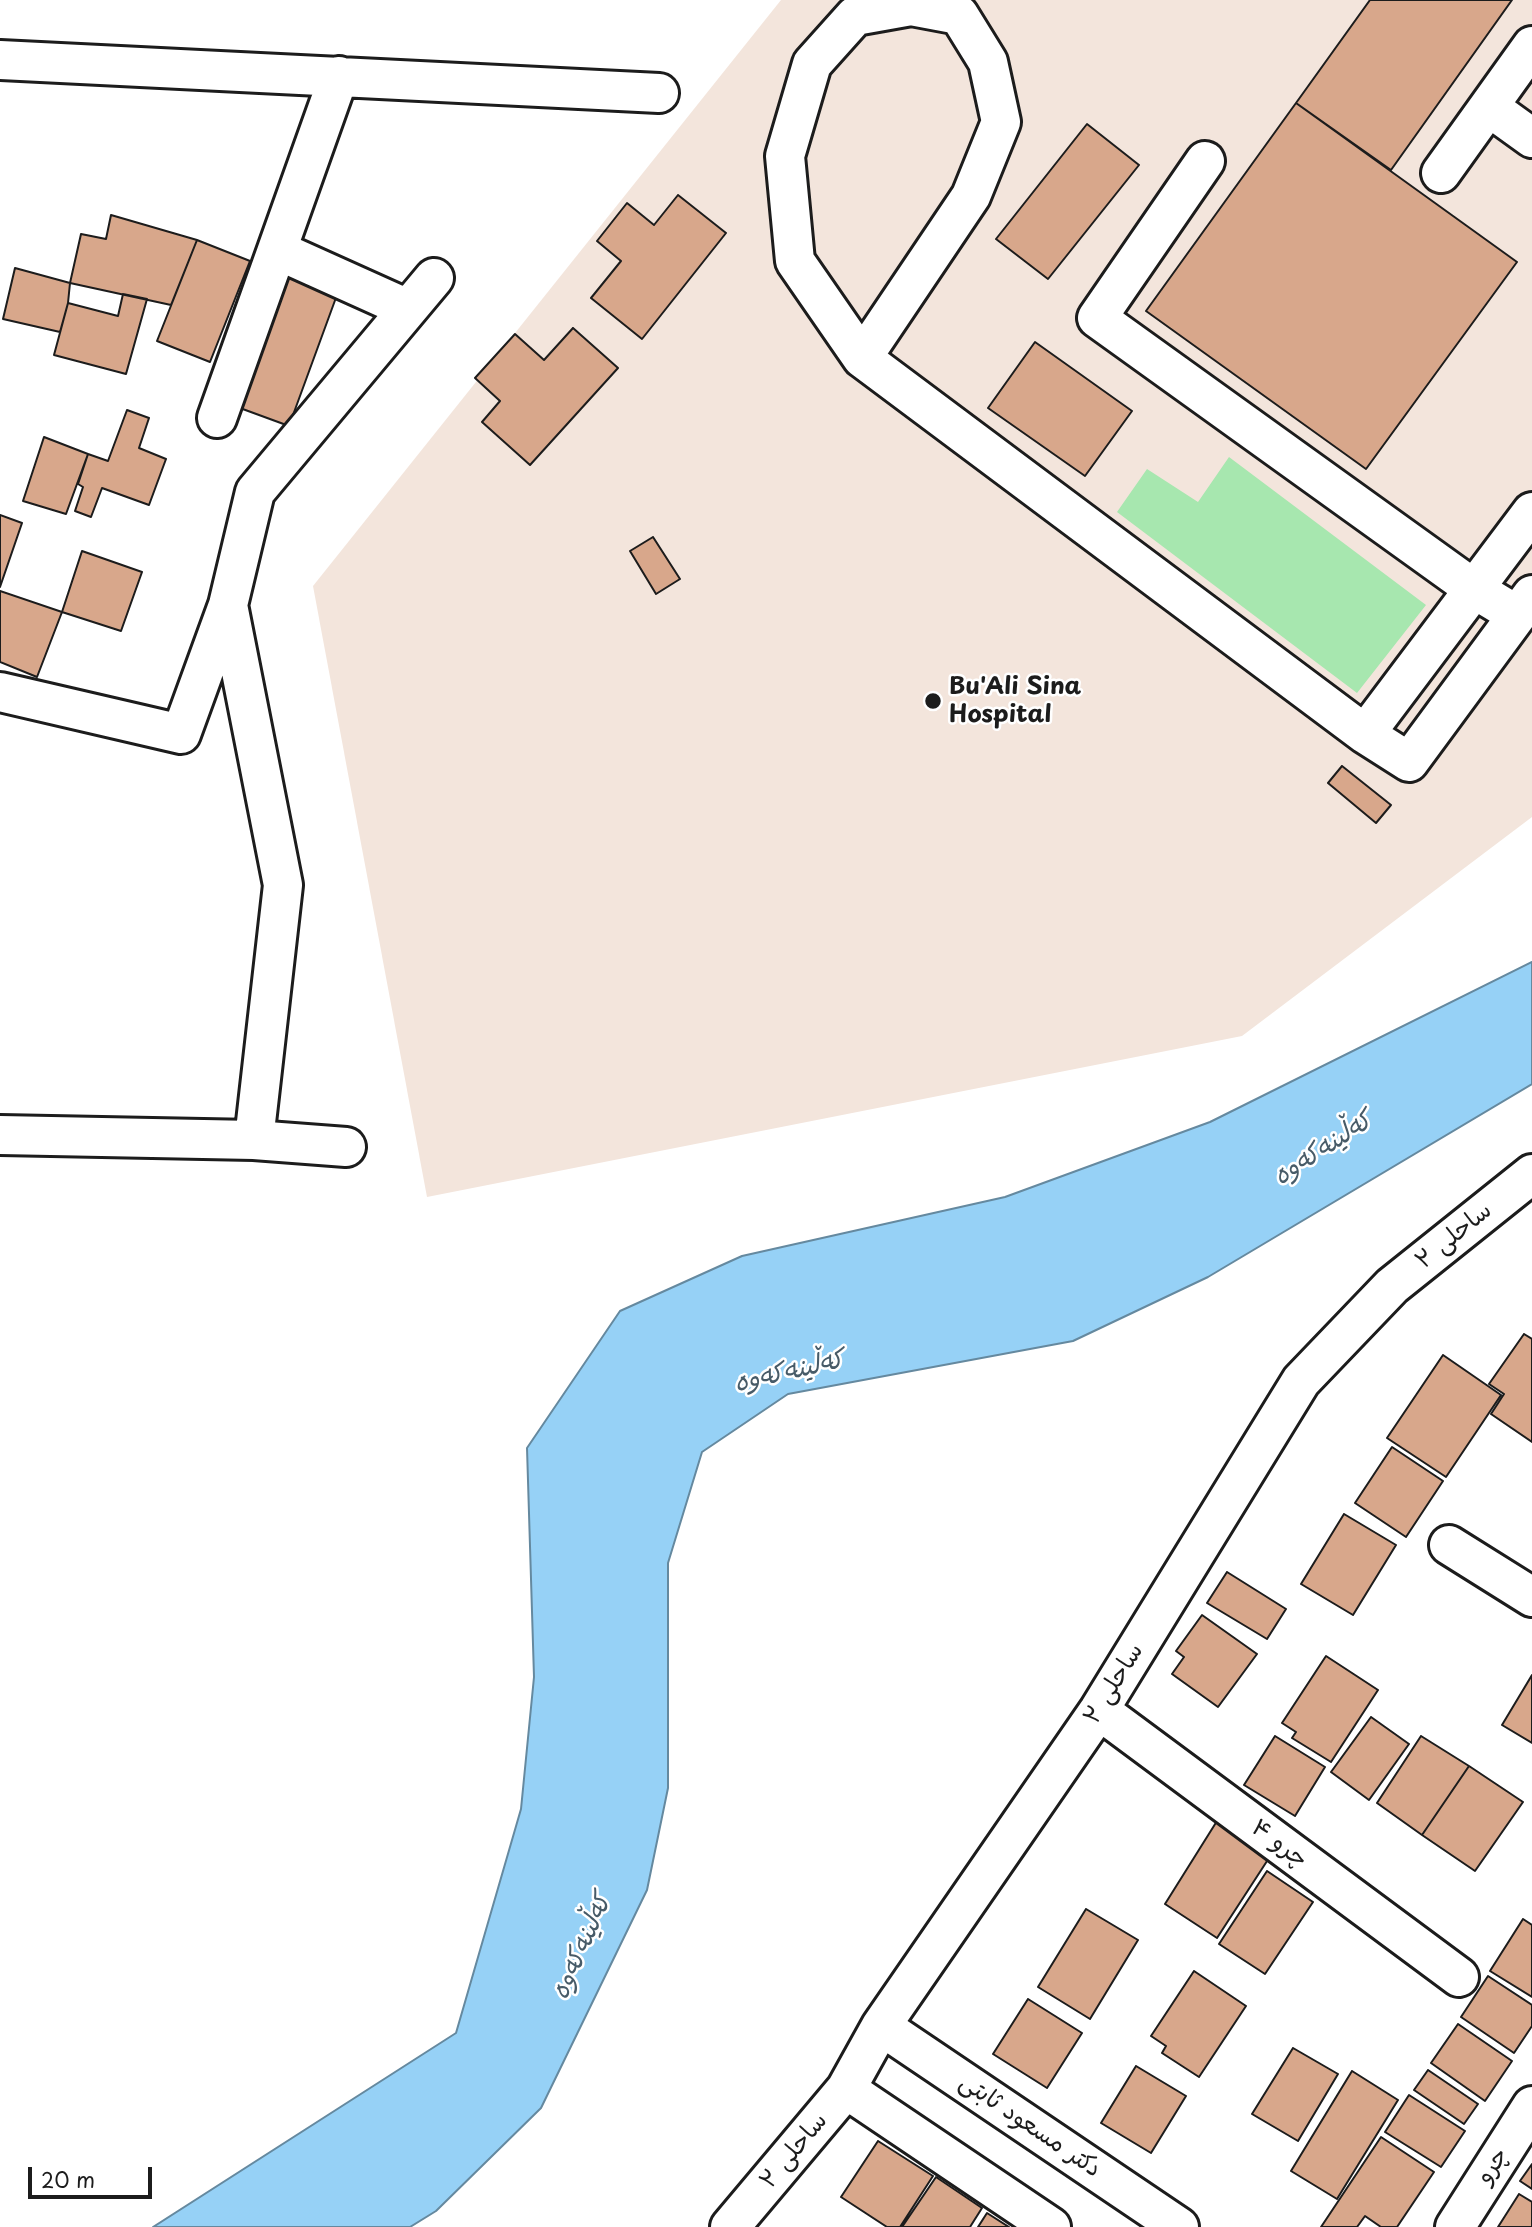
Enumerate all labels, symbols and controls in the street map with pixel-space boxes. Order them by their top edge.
place label: Bu'Ali Sina Hospital [949,673,1081,729]
marker: Bu'Ali Sina Hospital [923,691,943,711]
water label: کەڵینەکەوە [1268,1105,1378,1193]
street label: ساحلی ۲ [1410,1197,1498,1275]
water label: کەڵینەکەوە [731,1344,847,1400]
street label: ساحلی ۲ [1078,1638,1150,1730]
street label: چرو ۴ [1245,1813,1313,1875]
water label: کەڵینەکەوە [545,1890,619,2004]
street label: دکتر مسعود ثابتی [954,2068,1106,2184]
street label: ساحلی ۲ [754,2107,834,2195]
street label: چرو [1471,2142,1515,2190]
scale bar [32,2154,156,2198]
text: 20 m [41,2163,95,2195]

